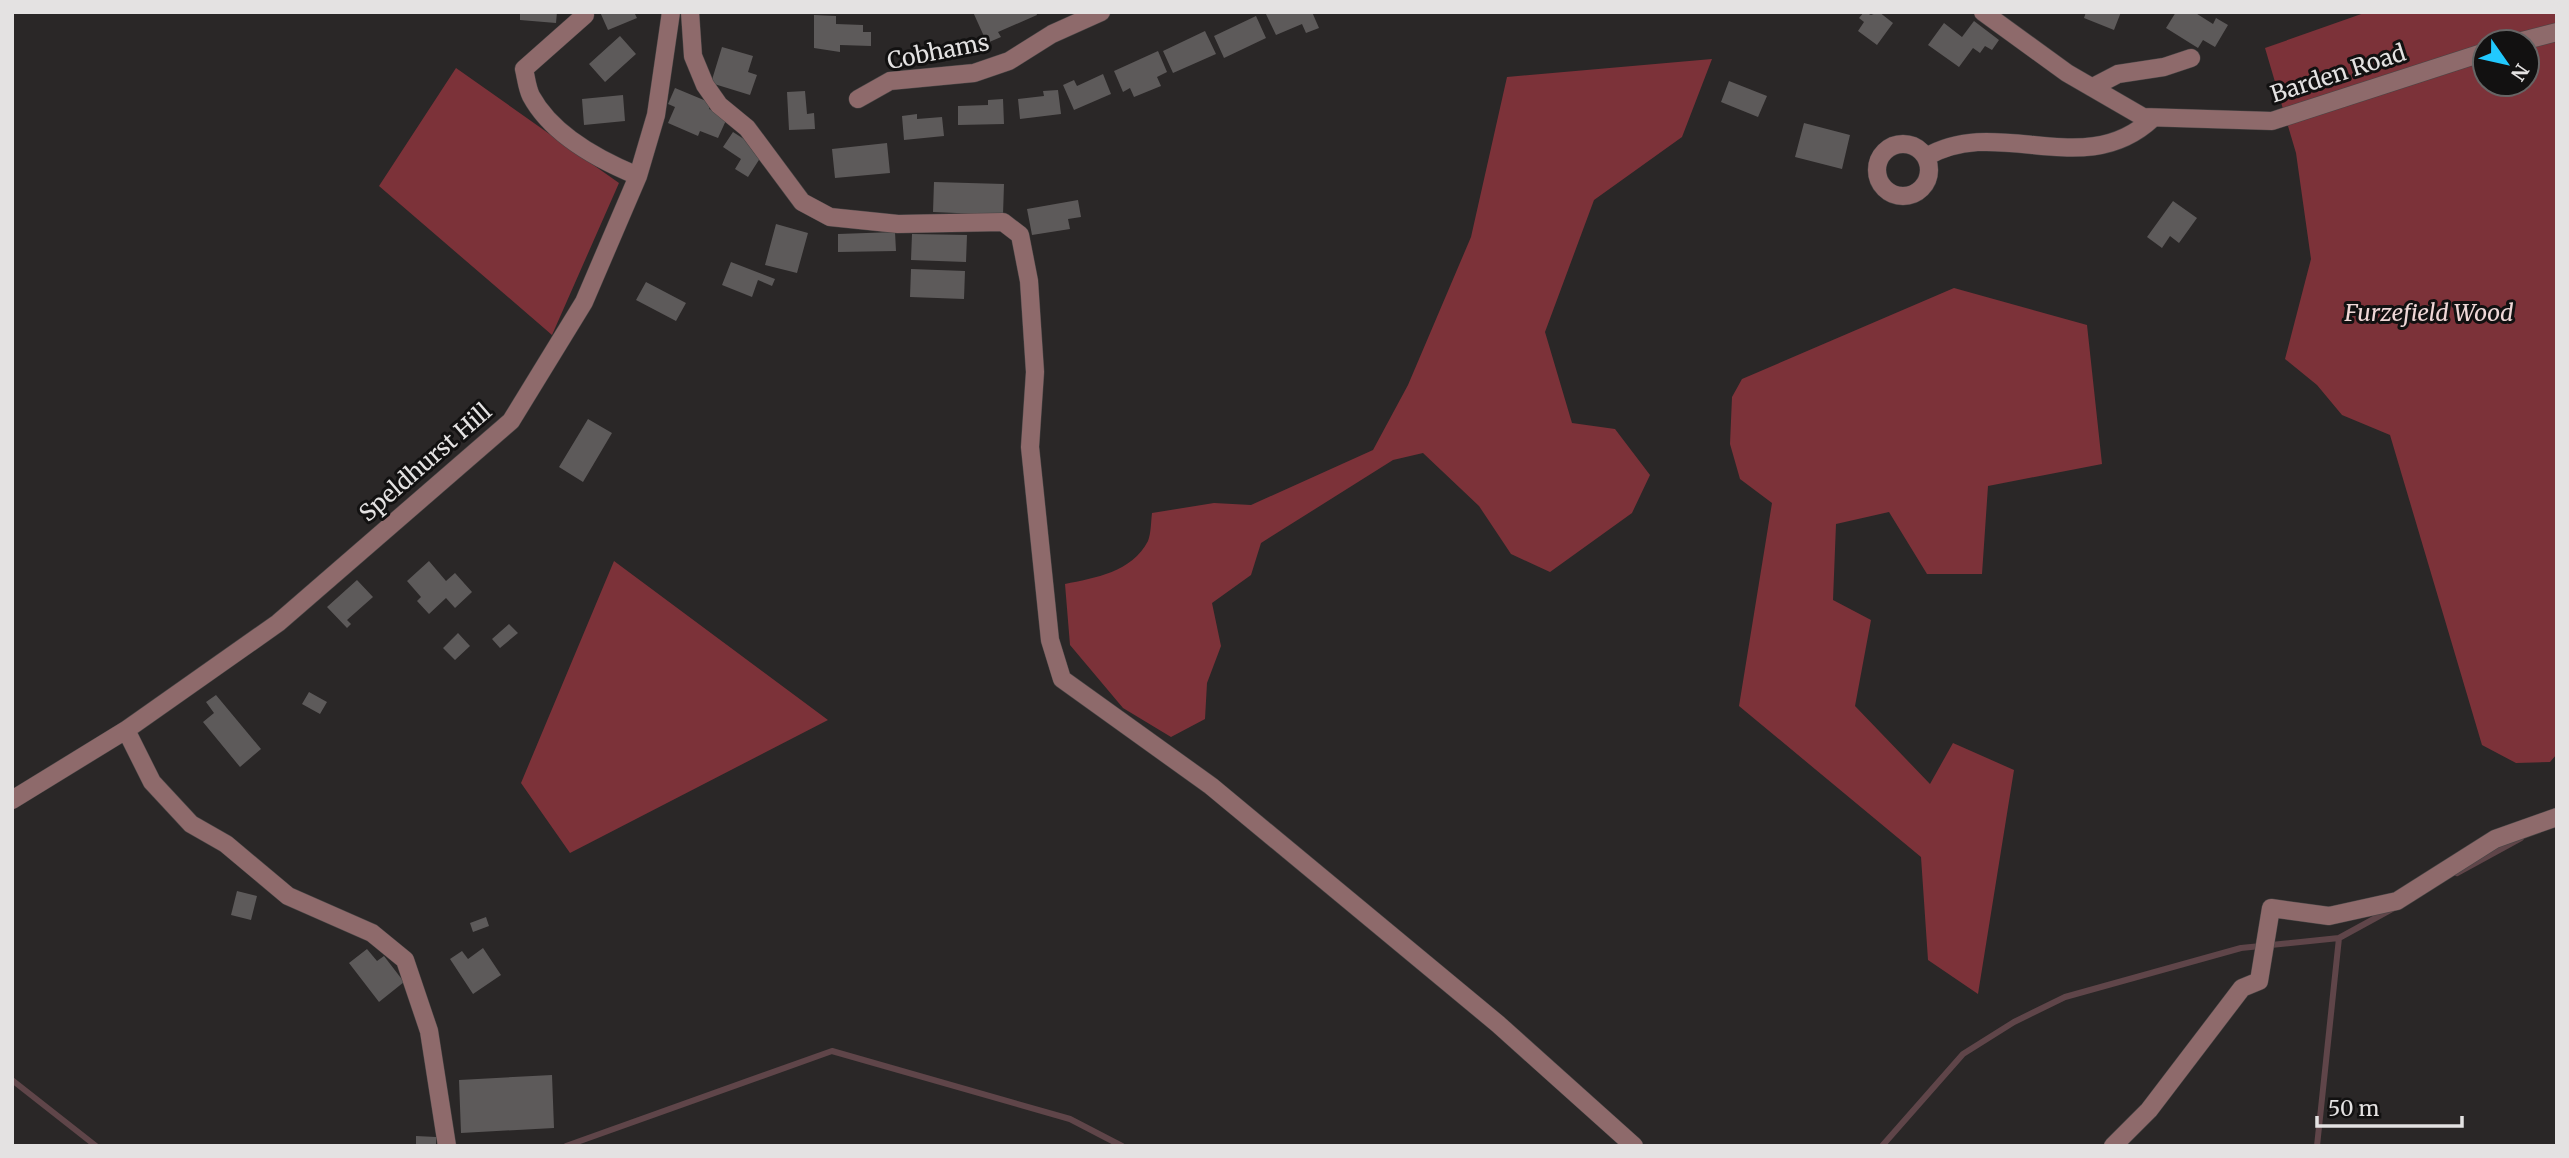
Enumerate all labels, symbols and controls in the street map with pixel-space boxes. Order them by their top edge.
street label: Cobhams [885,27,991,75]
north arrow [2471,28,2541,98]
street label: Barden Road [2267,37,2409,109]
text: N [2506,60,2534,85]
park label: Furzefield Wood [2344,298,2514,327]
street label: Speldhurst Hill [353,397,497,527]
scale bar [2317,1084,2462,1128]
text: 50 m [2328,1095,2379,1122]

